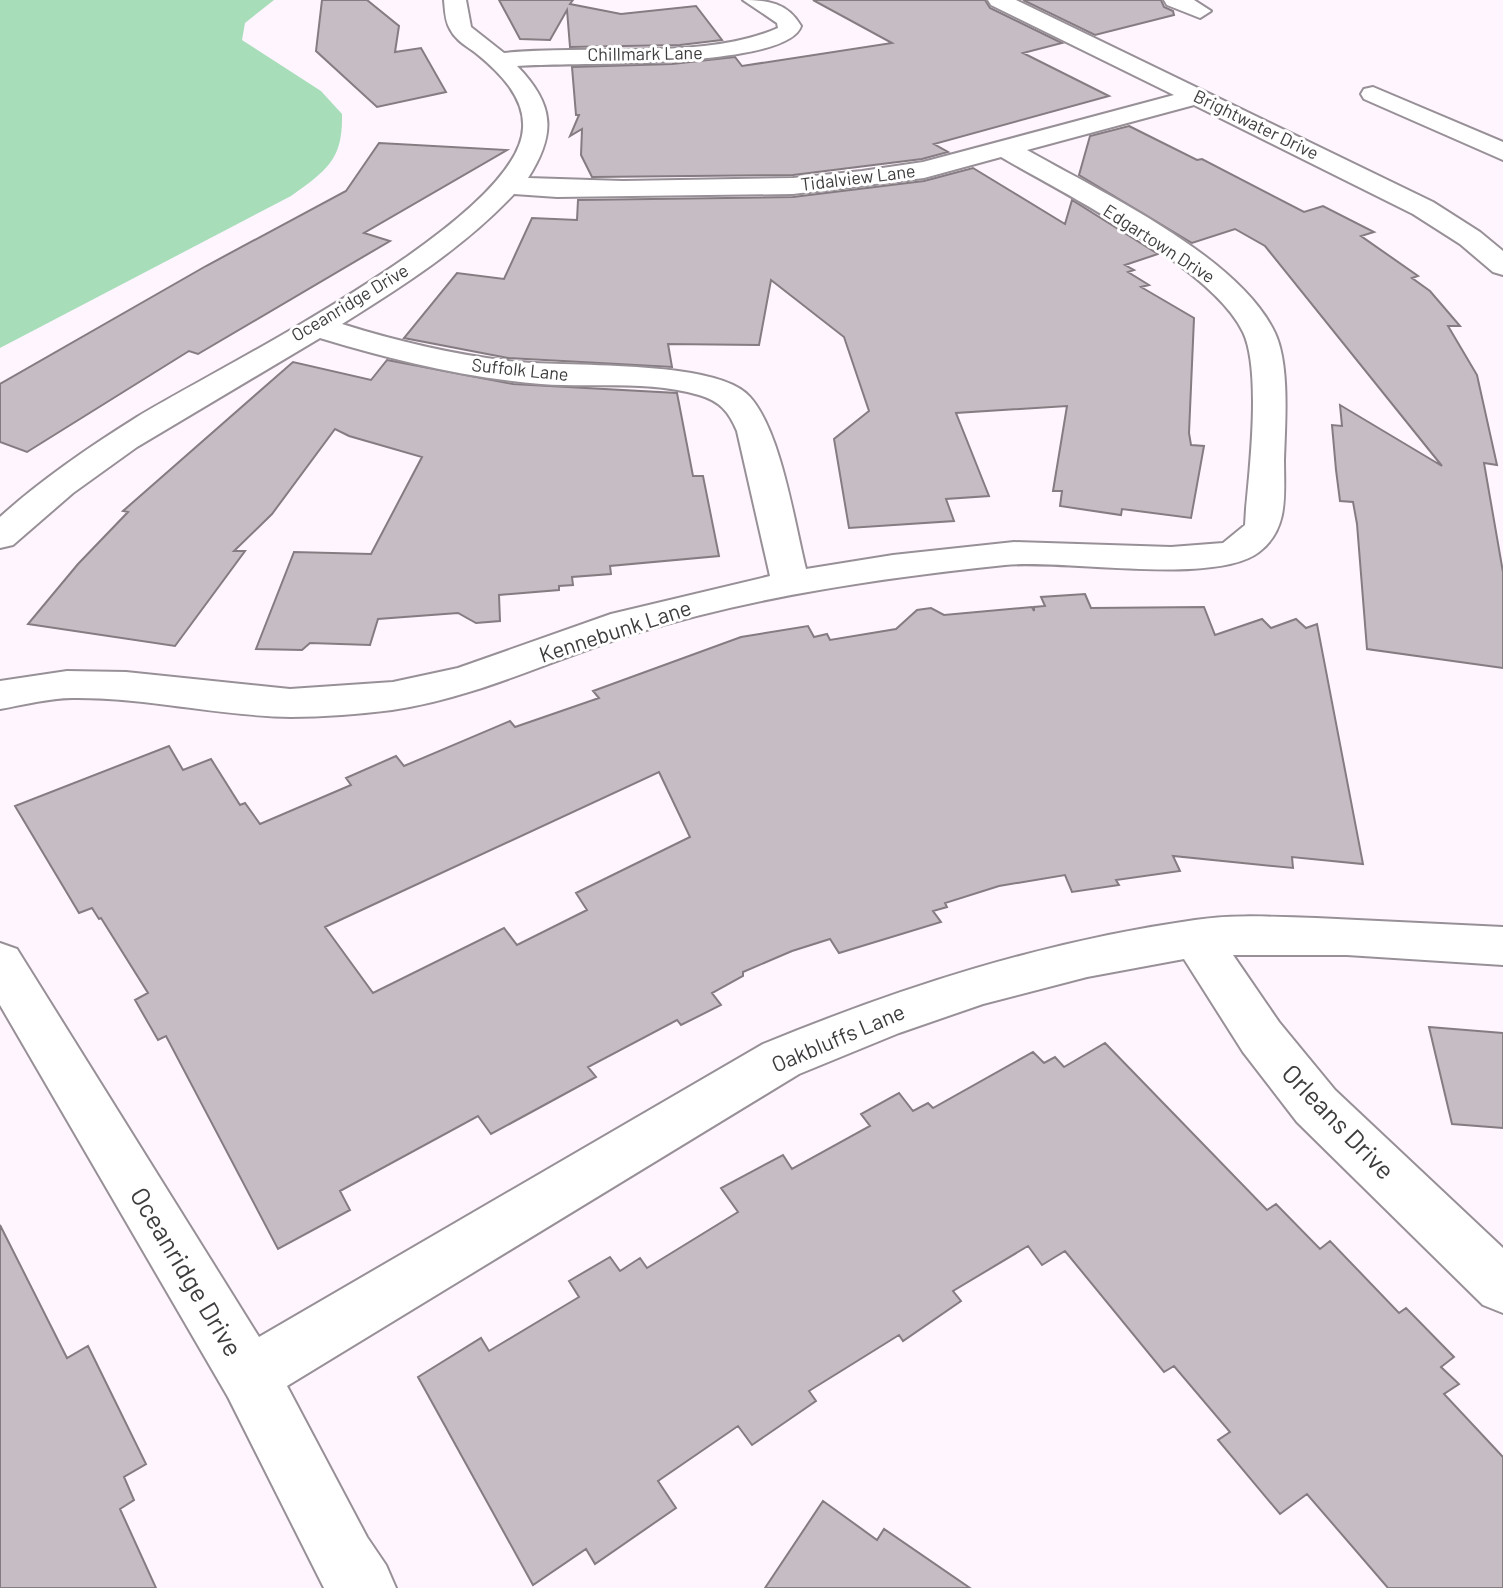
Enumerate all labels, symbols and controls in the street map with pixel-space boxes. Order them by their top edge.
street label: Chillmark Lane [587,41,703,65]
street label: Brightwater Drive [1190,84,1323,164]
street label: Tidalview Lane [799,159,916,195]
street label: Edgartown Drive [1100,199,1219,287]
street label: Oceanridge Drive [287,259,412,346]
street label: Suffolk Lane [471,353,570,385]
street label: Kennebunk Lane [535,593,694,667]
street label: Oakbluffs Lane [767,997,908,1077]
street label: Orleans Drive [1276,1057,1402,1185]
street label: Oceanridge Drive [125,1181,250,1361]

